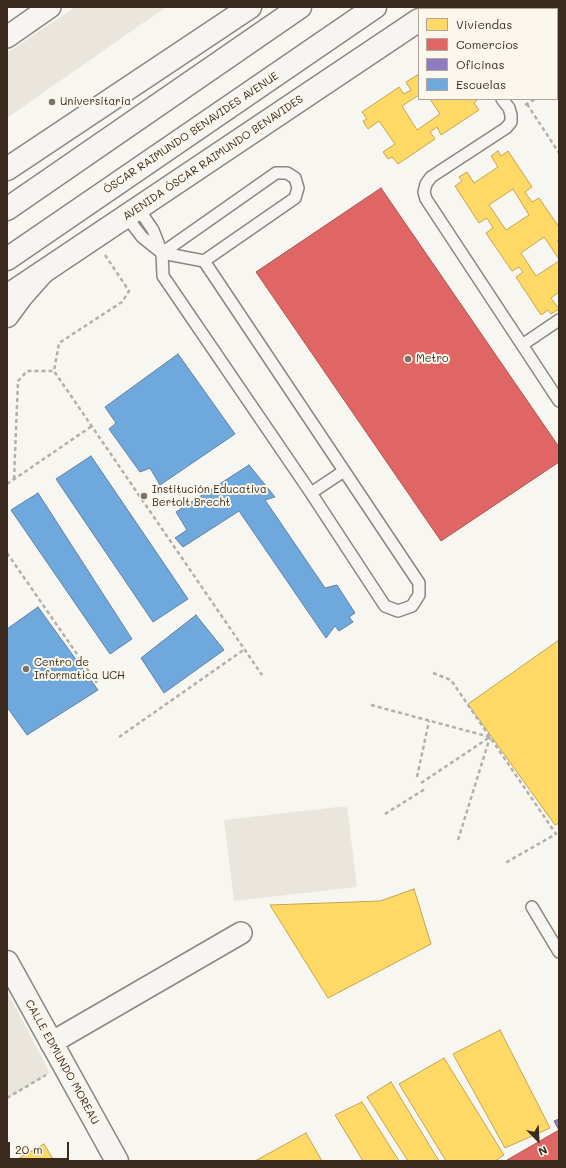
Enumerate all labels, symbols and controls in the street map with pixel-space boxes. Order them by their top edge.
legend [418,8,558,100]
text: Viviendas [456,16,512,32]
text: Comercios [456,36,518,52]
text: Oficinas [456,56,505,72]
street label: ÓSCAR RAIMUNDO BENAVIDES AVENUE [101,69,281,197]
text: Escuelas [456,76,506,92]
street label: AVENIDA ÓSCAR RAIMUNDO BENAVIDES [120,93,306,223]
place label: Universitaria [60,95,131,109]
marker: Universitaria [47,97,57,107]
place label: Metro [416,352,448,366]
marker: Metro [403,354,413,364]
place label: Institución Educativa Bertolt Brecht [152,483,267,509]
marker: Institución Educativa Bertolt Brecht [139,491,149,501]
place label: Centro de Informatica UCH [34,656,125,682]
marker: Centro de Informatica UCH [21,664,31,674]
street label: CALLE EDMUNDO MOREAU [22,997,102,1127]
north arrow [518,1120,558,1160]
scale bar [10,1134,71,1160]
text: 20 m [15,1141,43,1157]
text: N [536,1143,550,1160]

